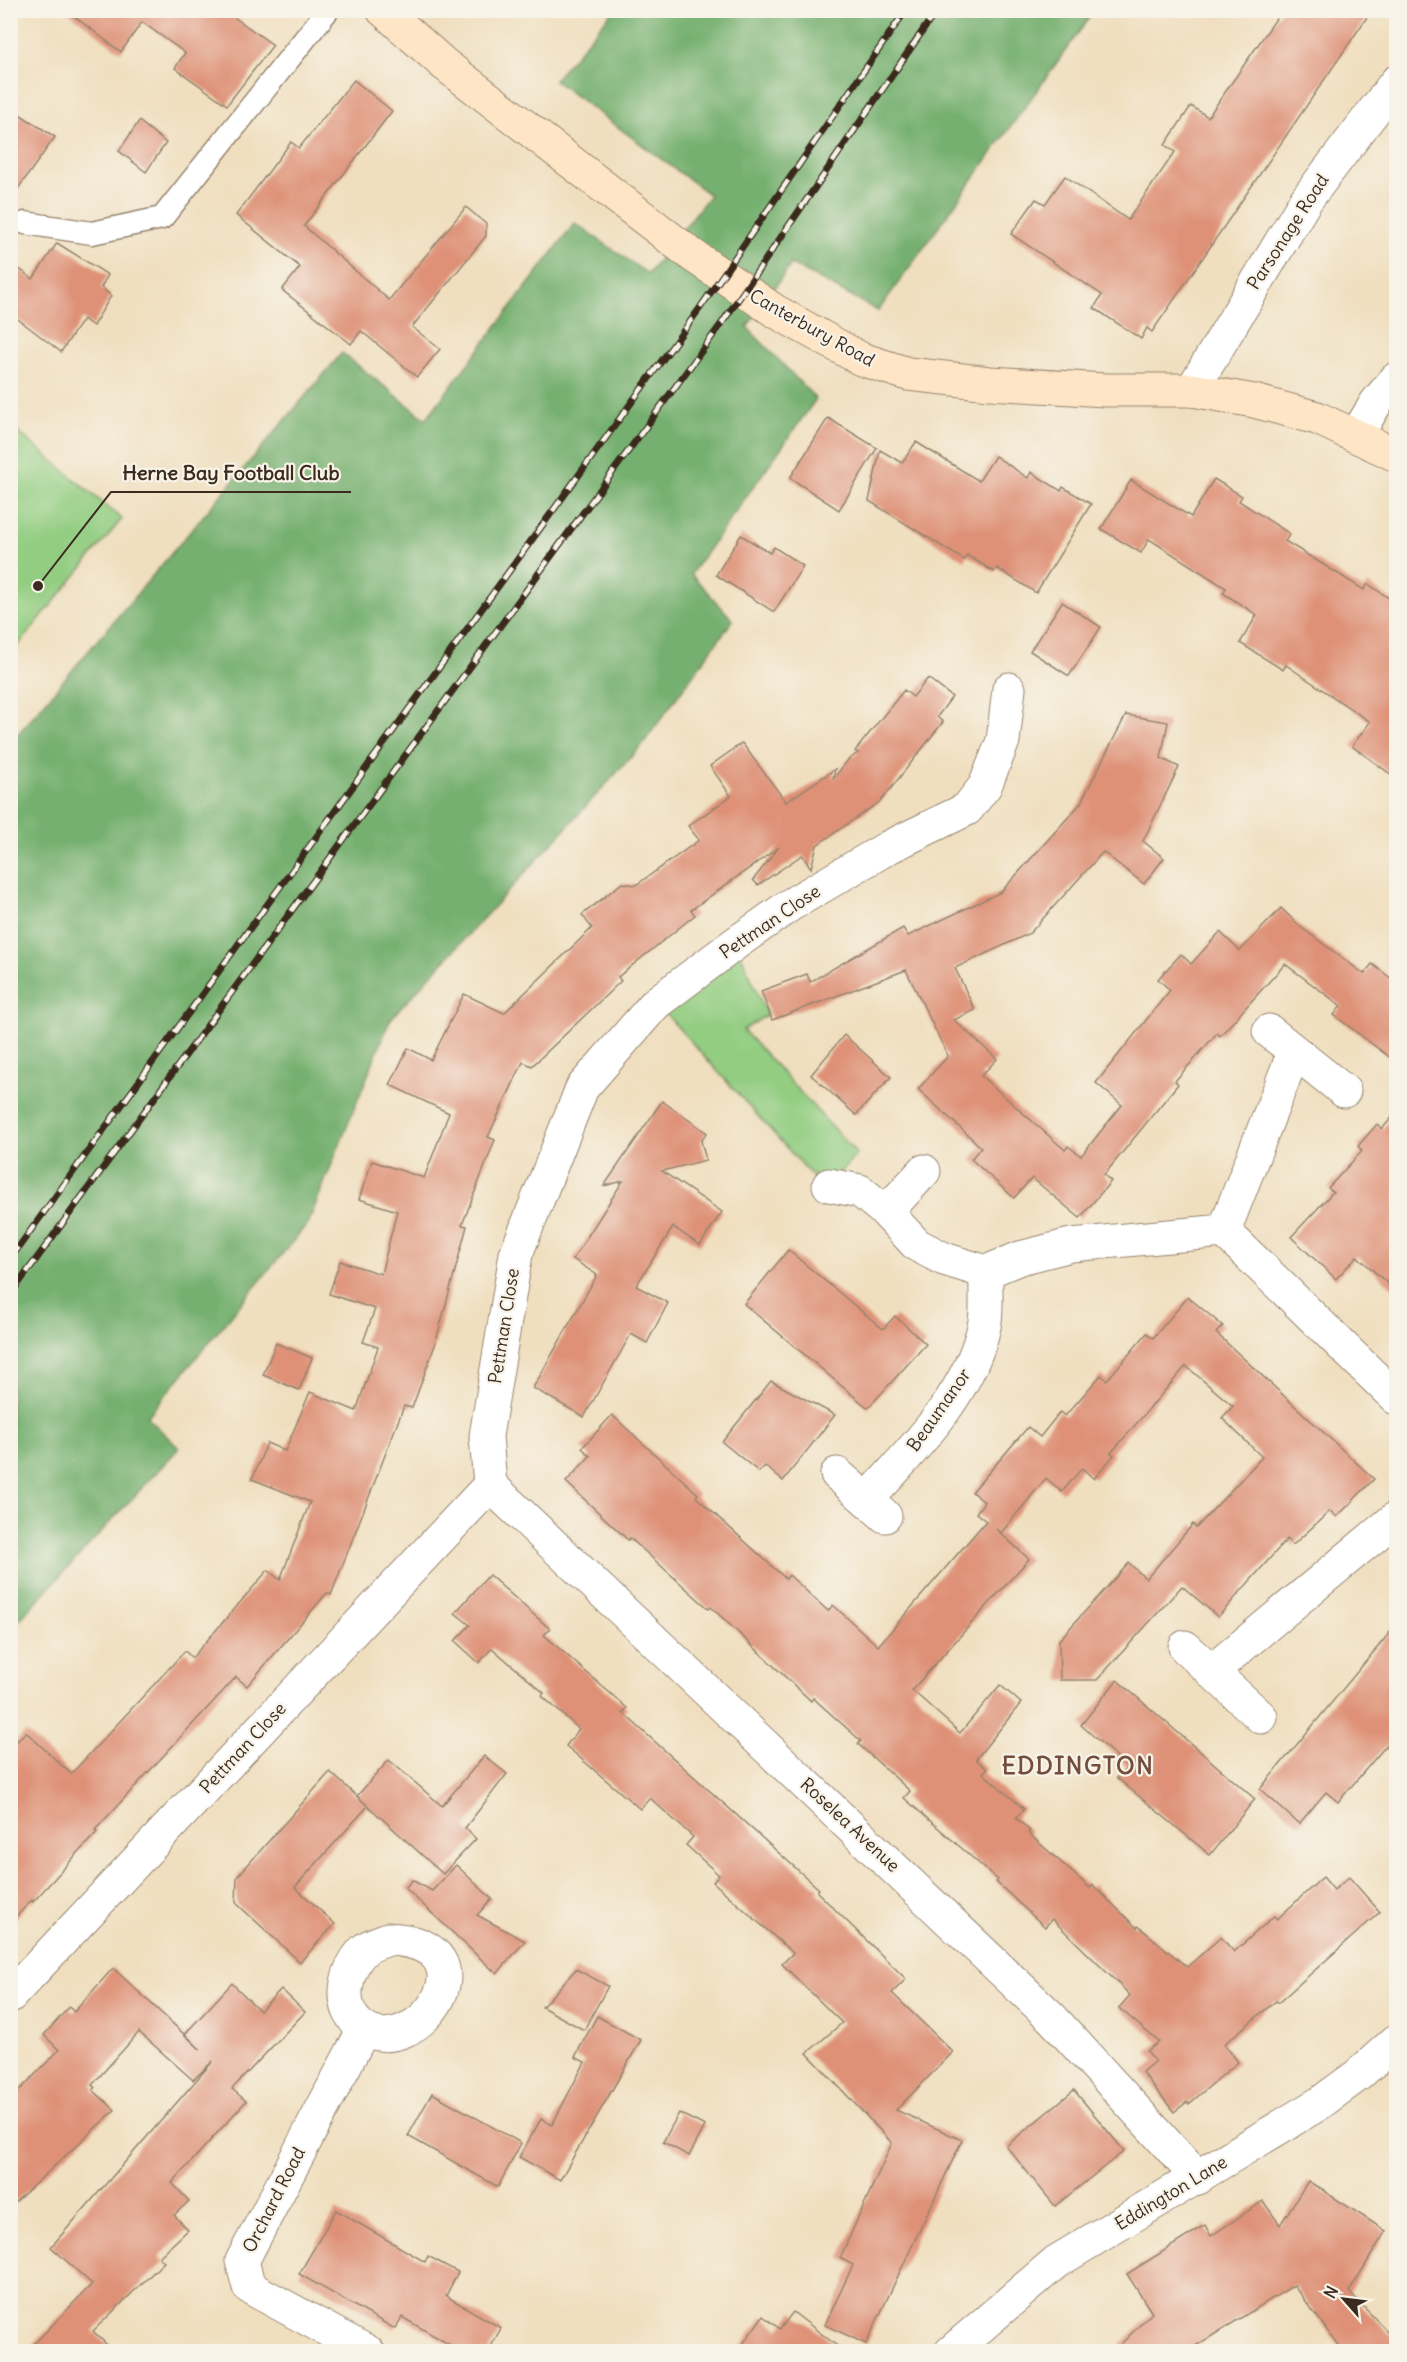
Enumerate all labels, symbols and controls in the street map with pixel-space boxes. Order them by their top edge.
street label: Parsonage Road [1242,169,1334,294]
street label: Canterbury Road [746,284,879,372]
callout: Herne Bay Football Club [111,454,351,492]
text: Herne Bay Football Club [123,460,339,485]
street label: Pettman Close [715,879,824,964]
street label: Pettman Close [483,1267,524,1385]
street label: Beaumanor [902,1363,976,1456]
street label: Pettman Close [194,1697,291,1798]
district label: EDDINGTON [1002,1750,1154,1780]
street label: Roselea Avenue [796,1773,905,1877]
street label: Orchard Road [237,2143,310,2256]
street label: Eddington Lane [1110,2150,1231,2235]
north arrow [1314,2269,1374,2329]
text: N [1319,2282,1342,2302]

